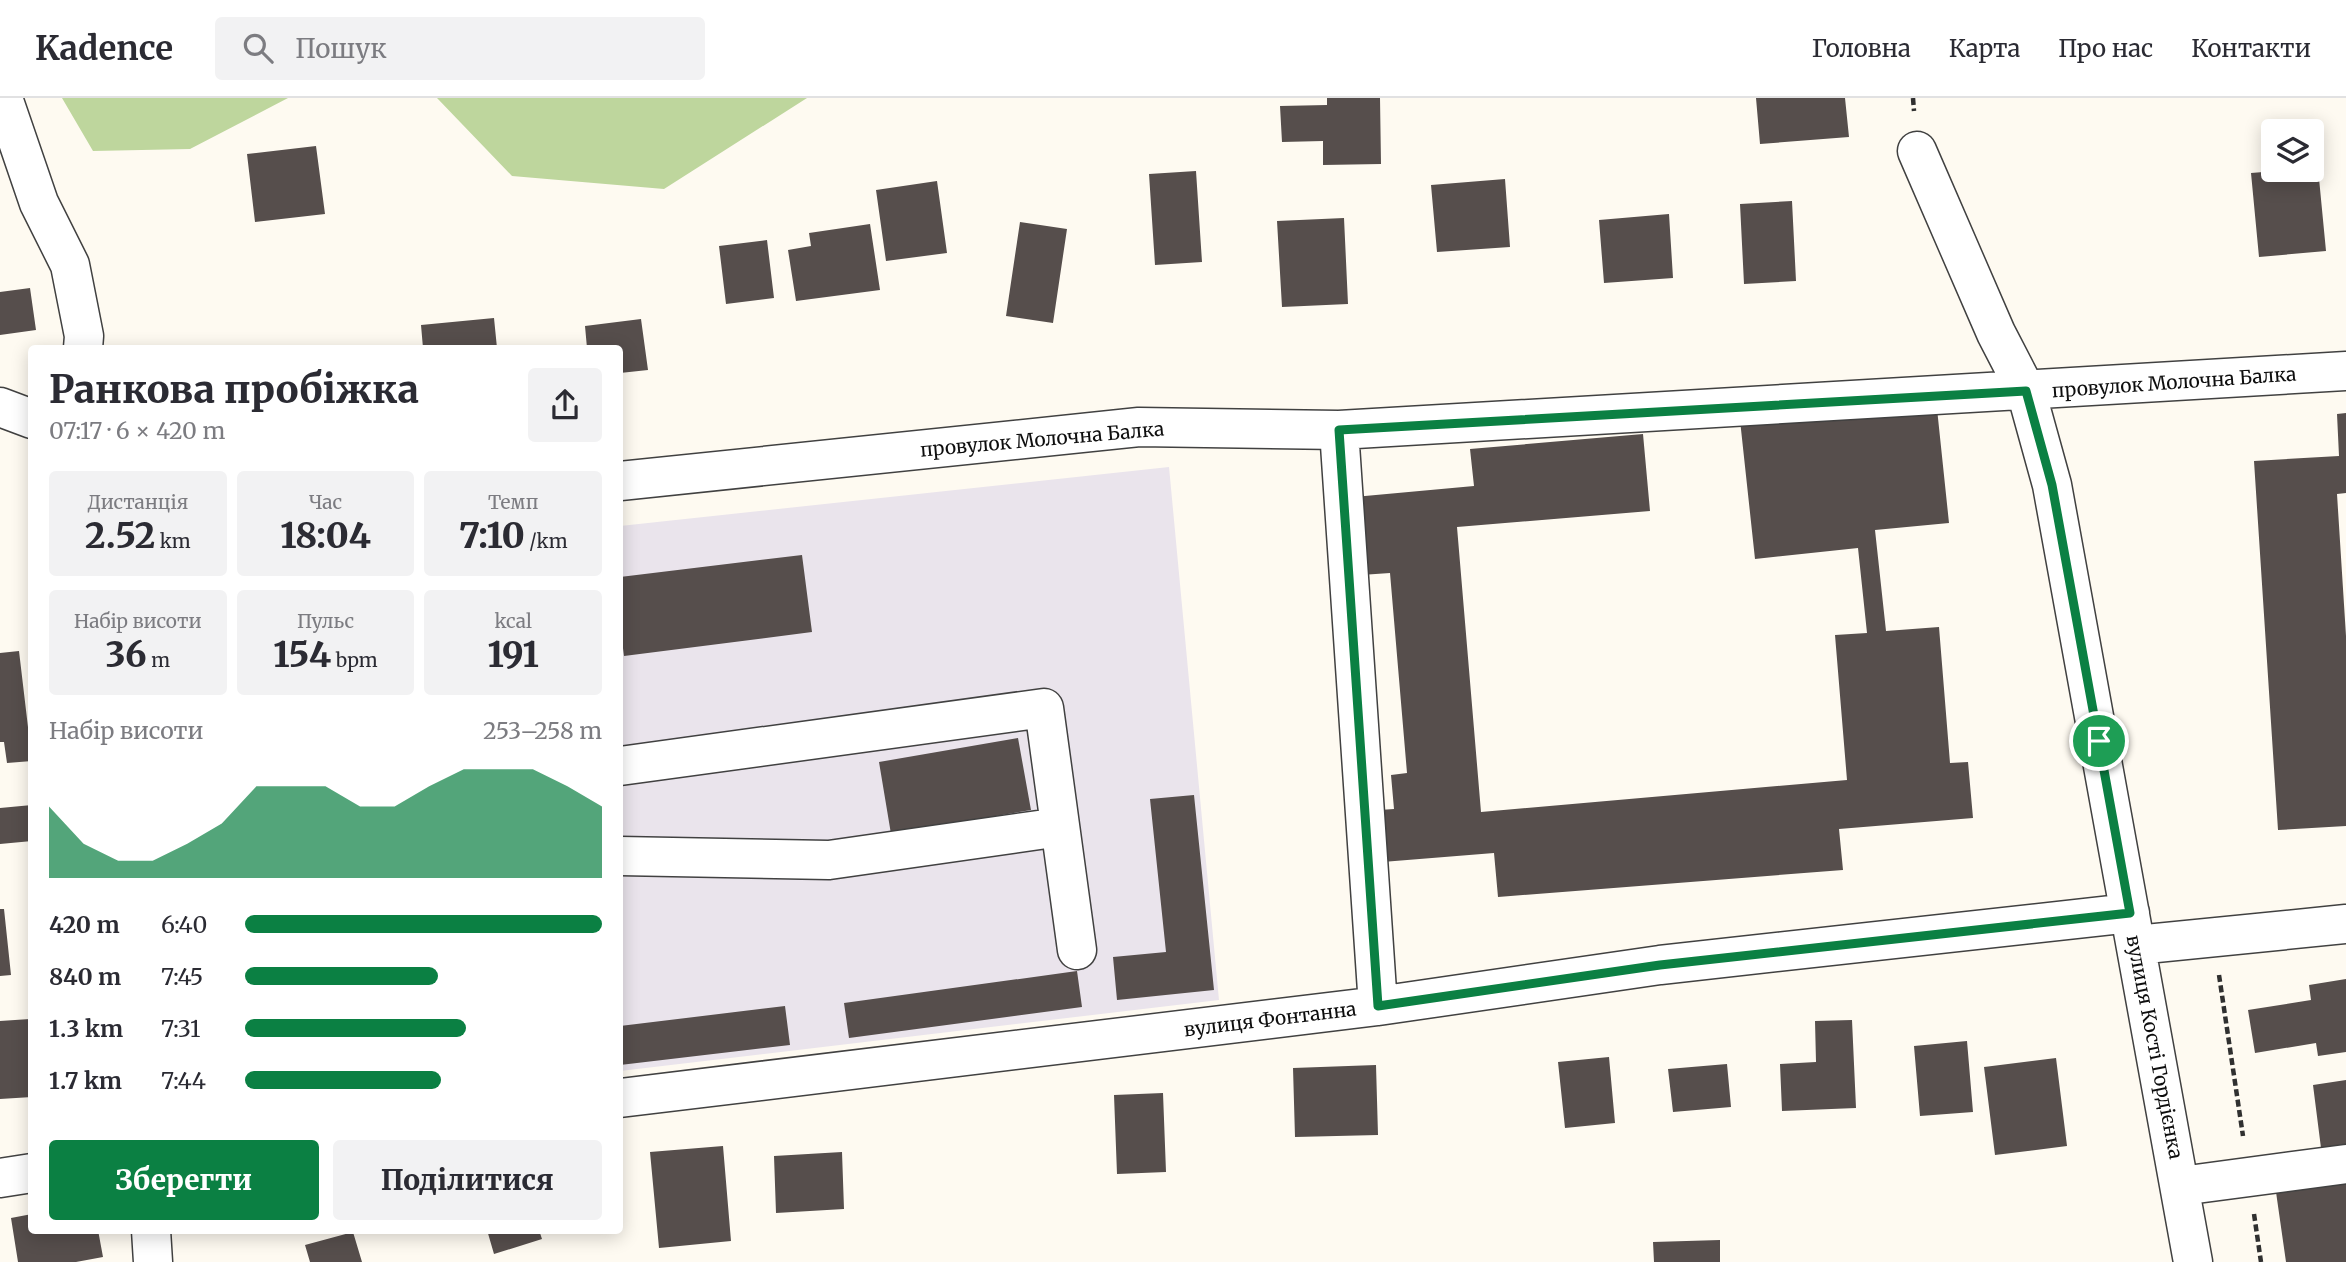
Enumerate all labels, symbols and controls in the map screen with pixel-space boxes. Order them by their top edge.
search box [215,17,705,80]
text: Kadence [35,28,173,69]
icon: search [239,29,277,67]
text: Пошук [295,32,387,65]
text: Головна [1812,33,1911,64]
text: Карта [1949,33,2020,64]
text: Про нас [2058,33,2153,64]
text: Контакти [2191,33,2311,64]
map controls [2261,119,2324,182]
button: layers [2261,119,2324,182]
street label: провулок Молочна Балка [2051,361,2297,403]
text: Ранкова пробіжка [49,366,419,413]
button: share [528,368,602,442]
text: 07:17 · 6 × 420 m [49,416,225,445]
street label: провулок Молочна Балка [919,416,1165,462]
text: Дистанція [87,490,188,514]
text: Час [309,490,342,514]
text: Темп [488,490,538,514]
text: 2.52 [85,514,155,558]
text: 18:04 [280,514,371,558]
text: 7:10 [459,514,525,558]
text: km [155,529,191,553]
text: /km [525,529,568,553]
text: Набір висоти [74,609,202,633]
text: Пульс [297,609,354,633]
text: kcal [494,609,532,633]
text: 36 [106,633,147,677]
text: 154 [273,633,331,677]
text: 191 [487,633,539,677]
text: m [147,648,170,672]
text: bpm [331,648,378,672]
pin [2069,711,2129,771]
text: Набір висоти [49,716,203,745]
text: 253–258 m [483,716,602,745]
icon: arrive [2080,722,2118,760]
text: 420 m [49,910,120,939]
text: 6:40 [161,910,207,939]
street label: вулиця Кості Гордієнка [2122,933,2188,1161]
text: 840 m [49,962,121,991]
text: 7:45 [161,962,203,991]
street label: вулиця Фонтанна [1182,997,1358,1041]
text: 1.3 km [49,1014,123,1043]
text: 7:31 [161,1014,200,1043]
text: 1.7 km [49,1066,122,1095]
text: 7:44 [161,1066,206,1095]
button: Зберегти [49,1140,319,1220]
button: Поділитися [333,1140,602,1220]

